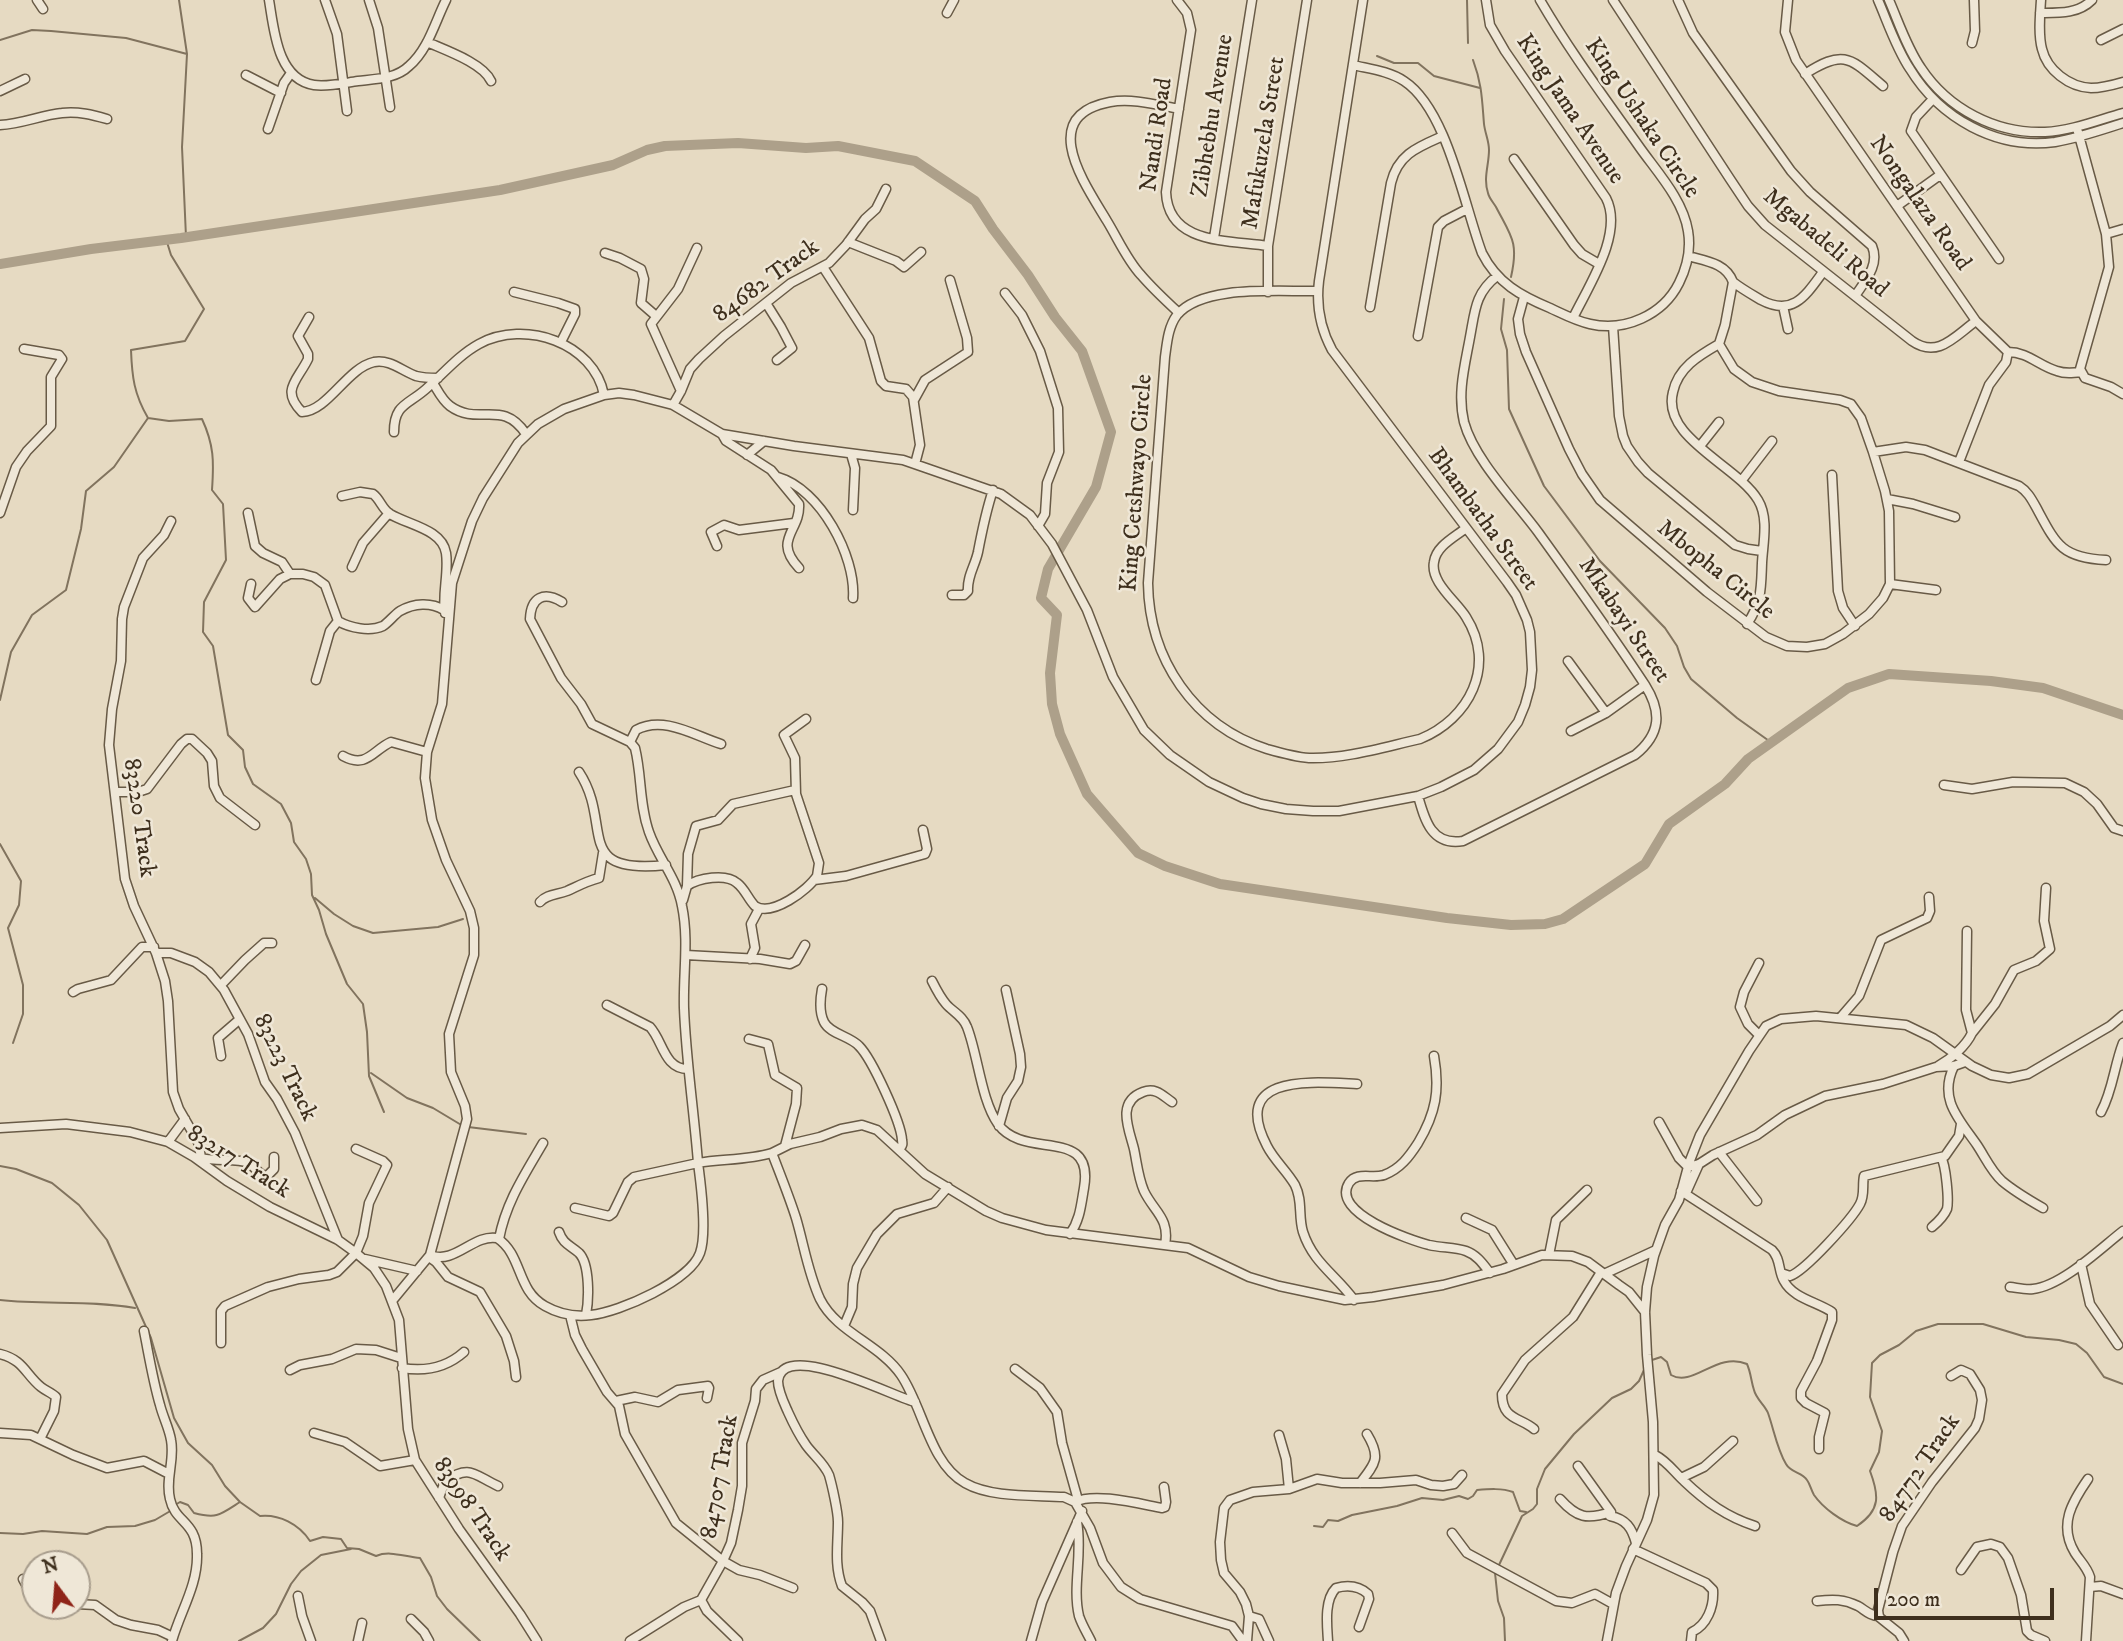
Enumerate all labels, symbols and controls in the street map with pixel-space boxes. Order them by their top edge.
street label: King Jama Avenue [1508,30,1630,190]
street label: Zibhebhu Avenue [1187,32,1241,200]
street label: King Ushaka Circle [1577,34,1705,204]
street label: Mafukuzela Street [1237,55,1293,231]
street label: Nandi Road [1136,76,1180,194]
street label: Nongalaza Road [1862,131,1976,277]
street label: Mgabadeli Road [1756,183,1894,305]
street label: 84682 Track [708,234,826,330]
street label: King Cetshwayo Circle [1116,373,1160,593]
street label: Bhambatha Street [1420,443,1544,597]
street label: Mbopha Circle [1650,515,1780,627]
street label: Mkabayi Street [1571,553,1675,689]
street label: 83220 Track [115,757,161,879]
street label: 83223 Track [246,1010,322,1126]
street label: 83217 Track [181,1120,295,1206]
street label: 84772 Track [1874,1409,1968,1529]
street label: 84707 Track [696,1413,746,1541]
street label: 83998 Track [426,1453,516,1567]
north arrow [21,1550,91,1620]
text: N [40,1553,61,1579]
scale bar [1878,1574,2058,1618]
text: 200 m [1887,1587,1940,1613]

